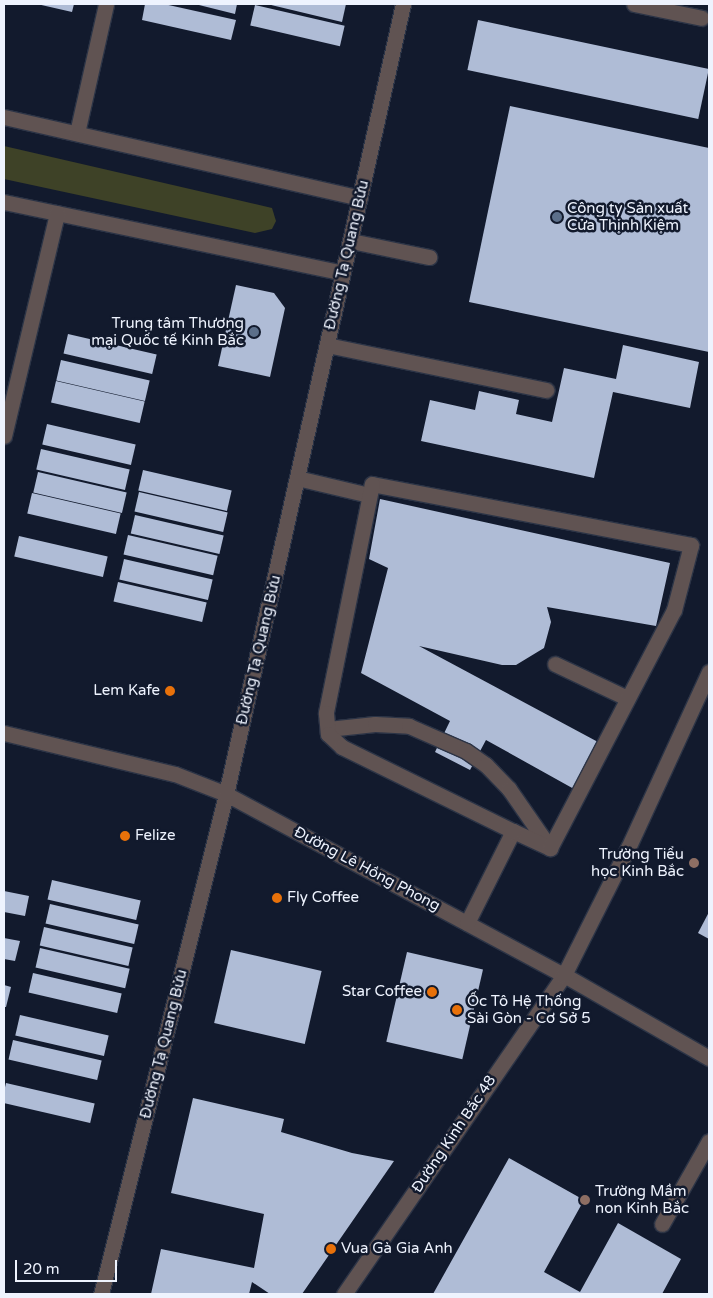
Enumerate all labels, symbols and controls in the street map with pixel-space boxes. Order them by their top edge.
street label: Đường Tạ Quang Bửu [321,178,373,332]
place label: Công ty Sản xuất Cửa Thịnh Kiệm [567,199,688,234]
marker: Công ty Sản xuất Cửa Thịnh Kiệm [551,211,563,223]
place label: Trung tâm Thương mại Quốc tế Kinh Bắc [91,314,244,349]
marker: Trung tâm Thương mại Quốc tế Kinh Bắc [248,326,260,338]
street label: Đường Tạ Quang Bửu [233,573,285,727]
place label: Lem Kafe [93,682,160,700]
marker: Lem Kafe [164,685,176,697]
street label: Đường Lê Hồng Phong [291,823,443,915]
place label: Felize [135,827,175,845]
marker: Felize [119,830,131,842]
place label: Trường Tiểu học Kinh Bắc [591,845,684,880]
marker: Trường Tiểu học Kinh Bắc [688,857,700,869]
place label: Fly Coffee [287,889,359,907]
marker: Fly Coffee [271,892,283,904]
street label: Đường Tạ Quang Bửu [137,967,191,1121]
place label: Star Coffee [342,983,422,1001]
marker: Star Coffee [426,986,438,998]
place label: Ốc Tô Hệ Thống Sài Gòn - Cơ Sở 5 [467,992,591,1027]
marker: Ốc Tô Hệ Thống Sài Gòn - Cơ Sở 5 [451,1004,463,1016]
street label: Đường Kinh Bắc 48 [408,1072,500,1196]
place label: Trường Mầm non Kinh Bắc [595,1182,689,1217]
marker: Trường Mầm non Kinh Bắc [579,1194,591,1206]
place label: Vua Gà Gia Anh [341,1240,453,1258]
marker: Vua Gà Gia Anh [325,1243,337,1255]
scale bar [18,1250,120,1282]
text: 20 m [23,1260,60,1278]

